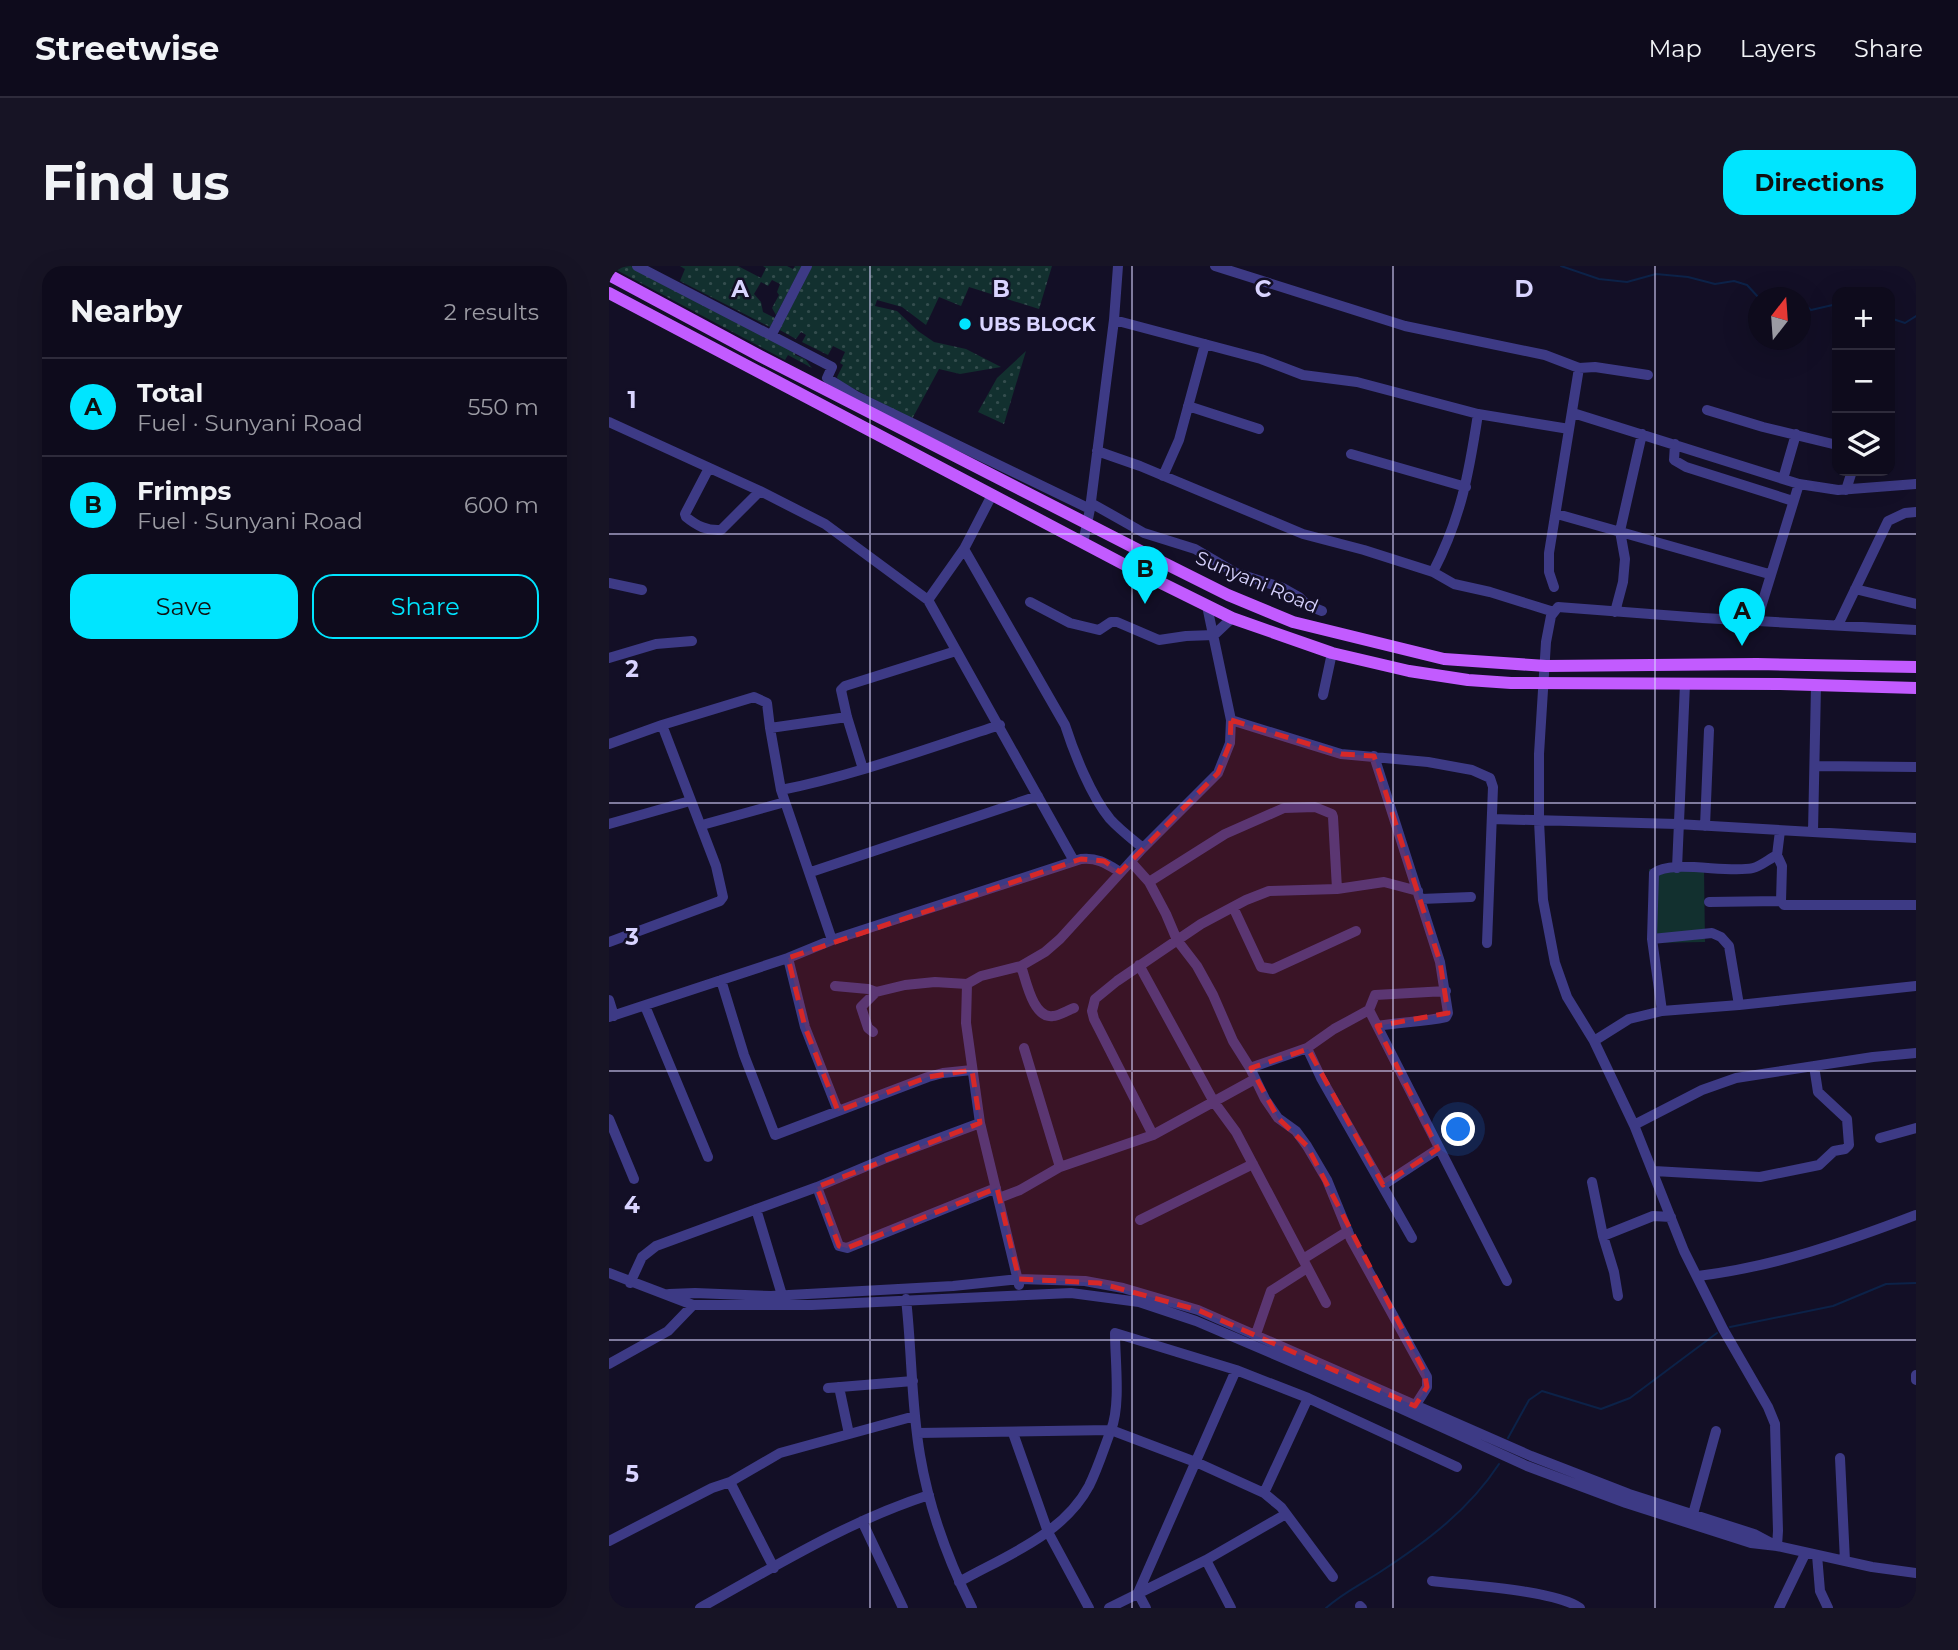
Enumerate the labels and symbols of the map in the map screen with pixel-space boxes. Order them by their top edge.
text: A [730,275,749,303]
text: B [992,275,1010,303]
text: C [1255,275,1272,303]
text: D [1515,275,1534,303]
north arrow [1748,287,1811,350]
place label: UBS BLOCK [979,313,1097,336]
marker: UBS BLOCK [957,316,973,332]
text: 1 [627,386,637,414]
pin: B [1122,546,1168,604]
street label: Sunyani Road [1192,546,1322,618]
pin: A [1719,588,1765,646]
text: 2 [625,655,639,683]
text: 3 [624,923,639,951]
your location [1441,1112,1475,1146]
text: 4 [624,1191,640,1219]
text: 5 [625,1460,639,1488]

